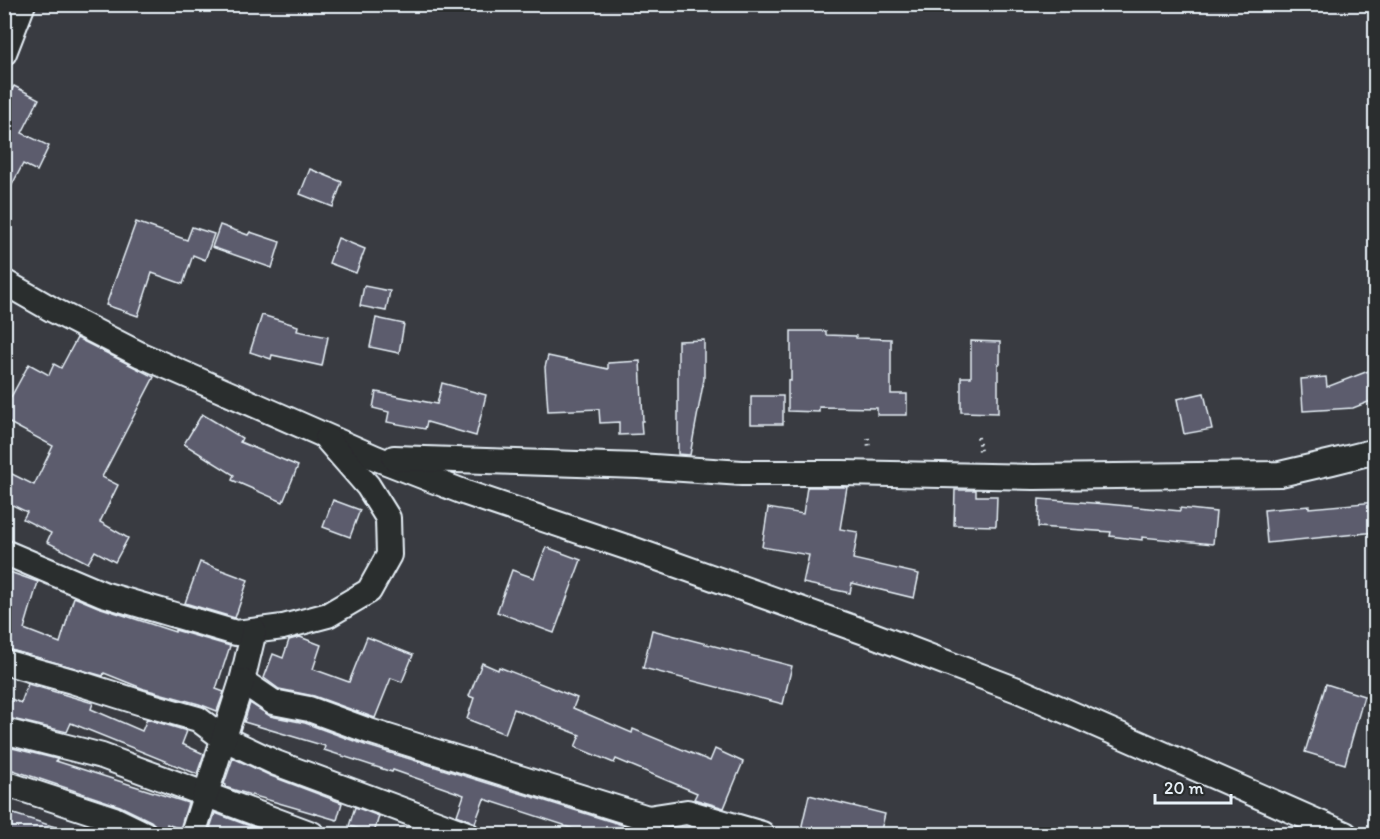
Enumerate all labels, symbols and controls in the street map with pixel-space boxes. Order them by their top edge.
scale bar [1155,767,1232,805]
text: 20 m [1164,777,1204,799]

